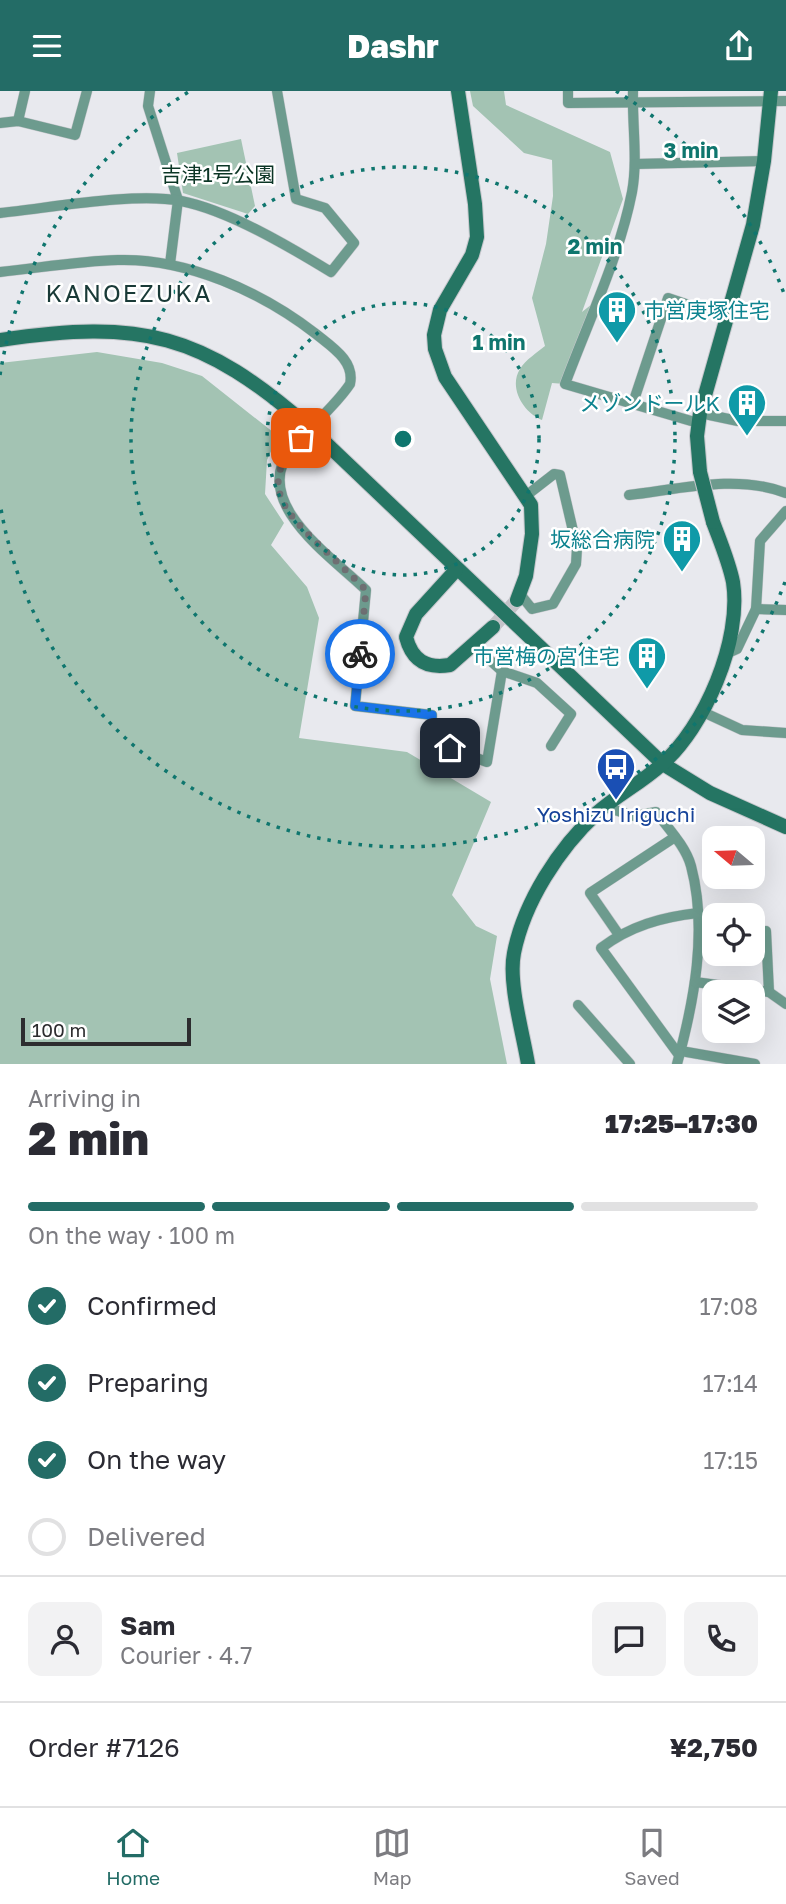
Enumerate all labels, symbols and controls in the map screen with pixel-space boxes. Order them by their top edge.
icon: menu [28,27,66,65]
text: Dashr [347,27,439,65]
icon: share [720,27,758,65]
text: 3 min [664,137,718,163]
park label: 吉津1号公園 [160,161,276,187]
text: 2 min [568,233,622,259]
district label: KANOEZUKA [46,278,212,307]
building icon: 市営庚塚住宅 [596,289,638,344]
place label: 市営庚塚住宅 [644,297,770,323]
text: 1 min [473,329,525,355]
building icon: メゾンドールK [726,382,768,437]
place label: メゾンドールK [580,390,720,416]
pin [271,408,331,468]
icon: bag [282,419,320,457]
centre of rings [391,427,415,451]
building icon: 坂総合病院 [661,518,703,573]
place label: 坂総合病院 [550,526,655,552]
courier [325,619,395,689]
icon: bike [341,635,379,673]
building icon: 市営梅の宮住宅 [626,635,668,690]
place label: 市営梅の宮住宅 [473,643,620,669]
pin [420,718,480,778]
icon: home [431,729,469,767]
bus stop icon: Yoshizu Iriguchi [595,746,637,801]
place label: Yoshizu Iriguchi [537,801,695,827]
north arrow [702,826,765,889]
map controls [702,826,765,1043]
button: locate [702,903,765,966]
button: layers [702,980,765,1043]
scale bar [21,1015,191,1047]
text: 100 m [32,1018,86,1041]
text: Arriving in [28,1084,141,1112]
text: 17:25–17:30 [605,1108,758,1139]
text: 2 min [28,1110,149,1165]
text: On the way · 100 m [28,1221,235,1249]
icon: check [28,1287,66,1325]
text: Confirmed [87,1290,217,1321]
text: 17:08 [699,1292,758,1320]
icon: check [28,1364,66,1402]
text: Preparing [87,1367,209,1398]
text: 17:14 [703,1369,758,1397]
icon: check [28,1441,66,1479]
text: On the way [87,1444,226,1475]
text: 17:15 [703,1446,758,1474]
text: Delivered [87,1521,206,1552]
button: person [28,1602,102,1676]
button: chat [592,1602,666,1676]
button: phone [684,1602,758,1676]
text: Sam [120,1610,175,1641]
text: Courier · 4.7 [120,1641,252,1669]
text: Order #7126 [28,1732,180,1763]
text: ¥2,750 [670,1732,758,1763]
tab: Home [106,1824,160,1889]
tab: Map [373,1824,411,1889]
tab: Saved [624,1824,680,1889]

